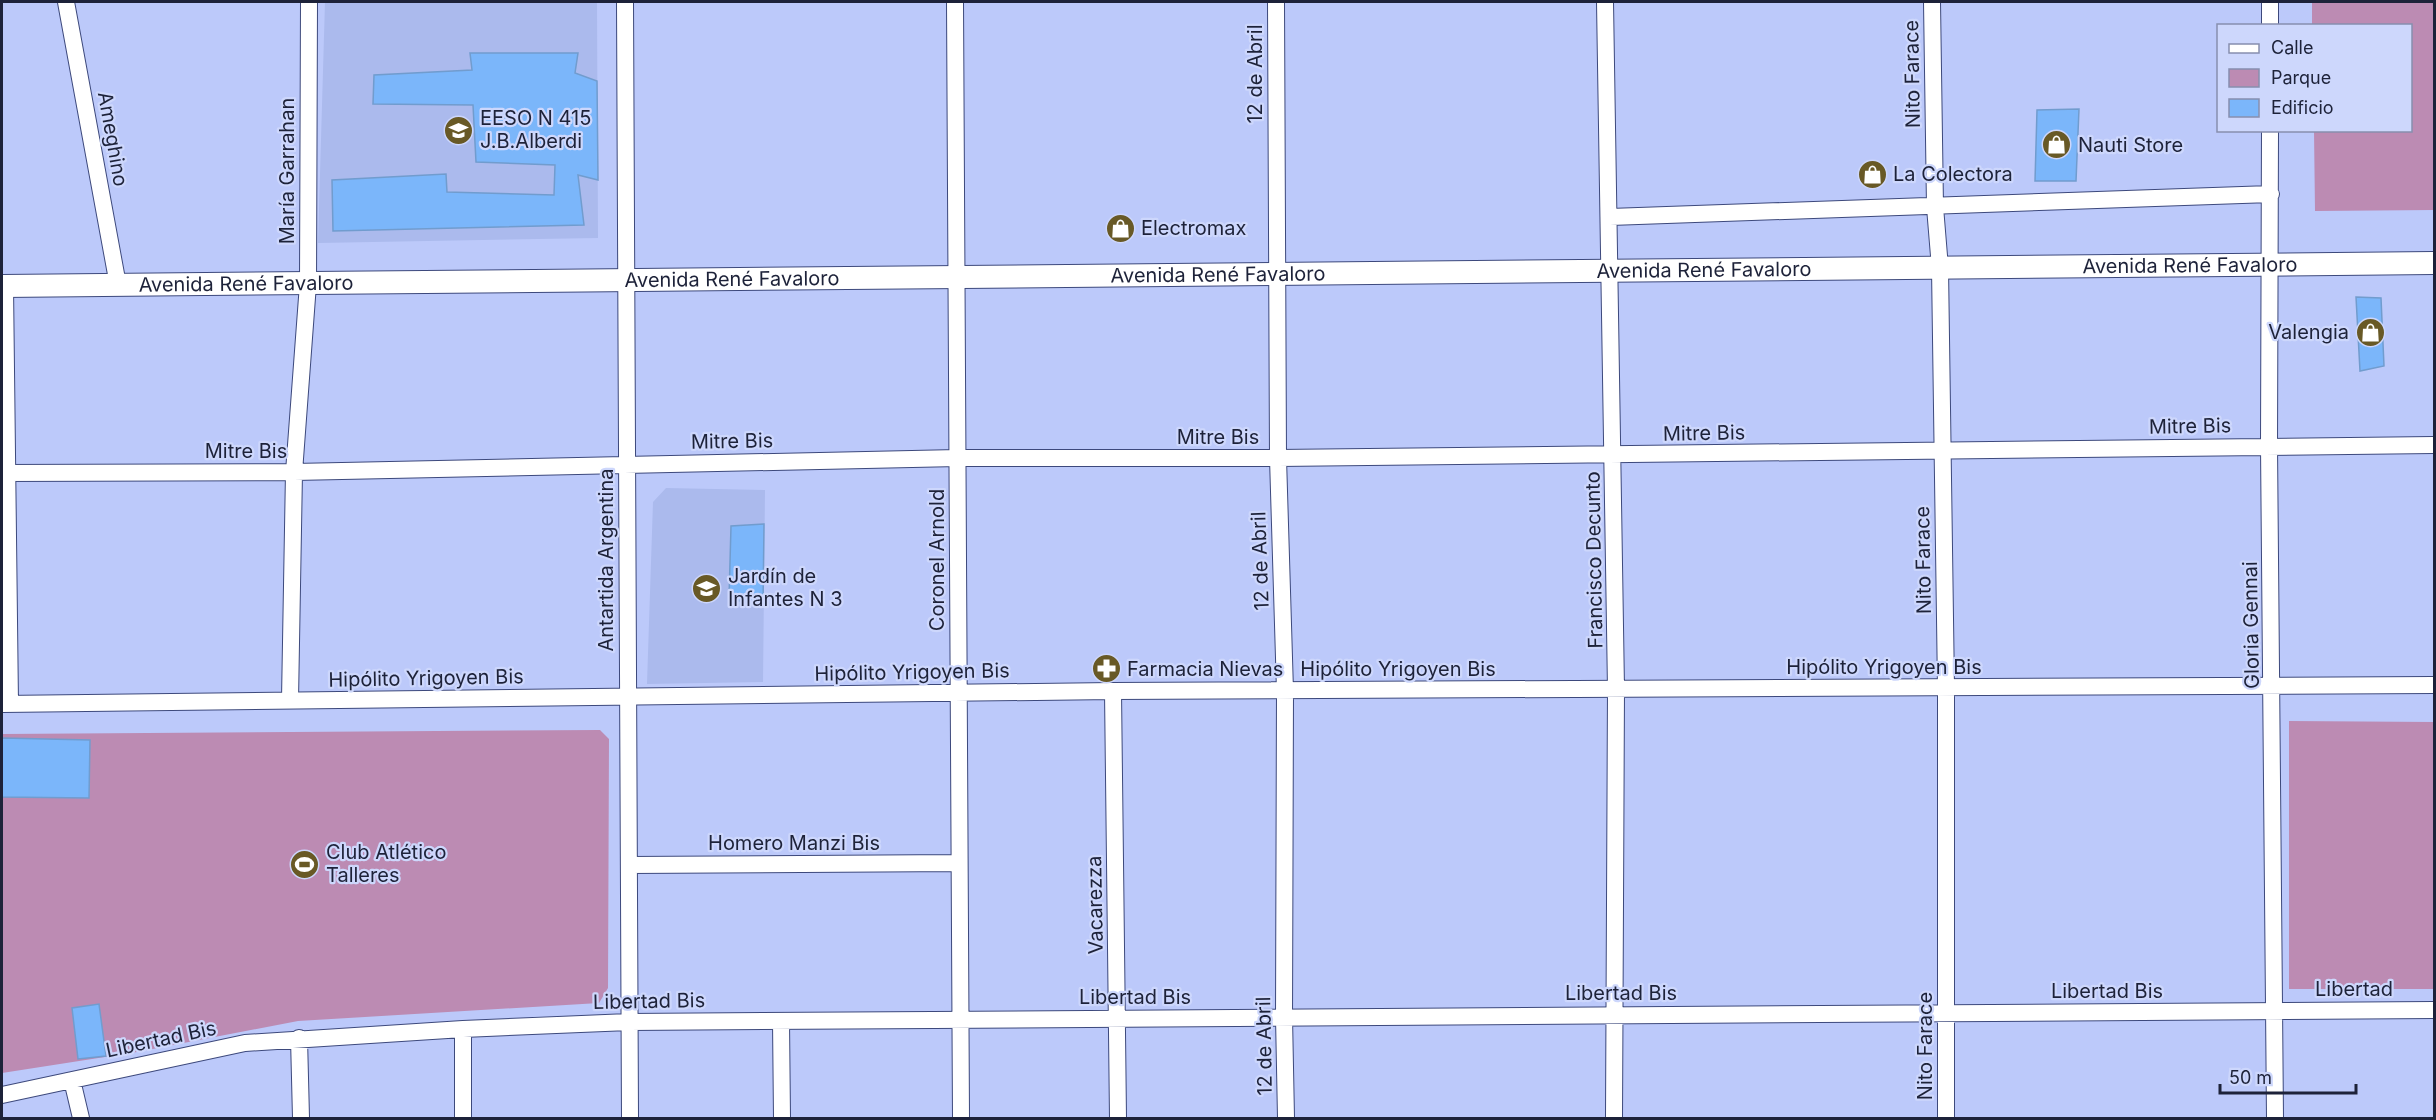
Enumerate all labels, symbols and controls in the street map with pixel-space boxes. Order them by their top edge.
street label: Nito Farace [1899,20,1925,128]
street label: 12 de Abril [1243,24,1267,124]
legend [2217,24,2412,132]
text: Calle [2271,37,2313,58]
text: Parque [2271,67,2331,88]
street label: Ameghino [93,90,133,188]
text: Edificio [2271,97,2334,118]
street label: María Garrahan [275,98,299,244]
place label: EESO N 415 J.B.Alberdi [480,106,591,153]
school or university icon: EESO N 415 J.B.Alberdi [443,114,475,146]
shop icon: Nauti Store [2041,129,2073,161]
place label: Nauti Store [2078,133,2183,157]
shop icon: La Colectora [1856,158,1888,190]
place label: La Colectora [1893,162,2013,186]
shop icon: Electromax [1104,212,1136,244]
place label: Electromax [1141,216,1246,240]
street label: Avenida René Favaloro [2082,252,2297,278]
street label: Avenida René Favaloro [1596,257,1811,283]
street label: Avenida René Favaloro [1110,261,1325,288]
street label: Avenida René Favaloro [624,266,839,292]
street label: Avenida René Favaloro [138,271,354,297]
shop icon: Valengia [2354,316,2386,348]
place label: Valengia [2268,320,2349,344]
street label: Mitre Bis [2149,413,2231,439]
street label: Mitre Bis [1663,420,1745,446]
street label: Mitre Bis [1177,425,1259,449]
street label: Mitre Bis [691,428,773,454]
street label: Mitre Bis [205,439,287,463]
street label: Antartida Argentina [594,469,618,652]
street label: Francisco Decunto [1580,471,1608,649]
street label: Coronel Arnold [925,489,949,631]
street label: Nito Farace [1910,506,1936,614]
street label: 12 de Abril [1246,511,1274,611]
street label: Gloria Gennai [2238,561,2264,689]
place label: Jardín de Infantes N 3 [728,564,843,611]
school or university icon: Jardín de Infantes N 3 [691,572,723,604]
pharmacy icon: Farmacia Nievas [1090,653,1122,685]
street label: Hipólito Yrigoyen Bis [1786,655,1982,679]
place label: Farmacia Nievas [1127,657,1283,681]
street label: Hipólito Yrigoyen Bis [1300,657,1496,681]
street label: Hipólito Yrigoyen Bis [814,658,1010,686]
street label: Hipólito Yrigoyen Bis [328,664,524,692]
street label: Homero Manzi Bis [708,831,880,855]
place label: Club Atlético Talleres [326,840,446,887]
sports icon: Club Atlético Talleres [289,848,321,880]
street label: Vacarezza [1082,855,1108,955]
street label: Libertad [2315,977,2393,1001]
street label: Libertad Bis [2051,979,2163,1003]
street label: Libertad Bis [1565,981,1677,1005]
street label: Libertad Bis [1079,985,1191,1009]
street label: Libertad Bis [593,988,705,1014]
street label: Nito Farace [1913,992,1937,1100]
street label: 12 de Abril [1251,996,1277,1096]
street label: Libertad Bis [104,1016,218,1062]
scale bar [2220,1057,2356,1095]
text: 50 m [2229,1067,2272,1088]

